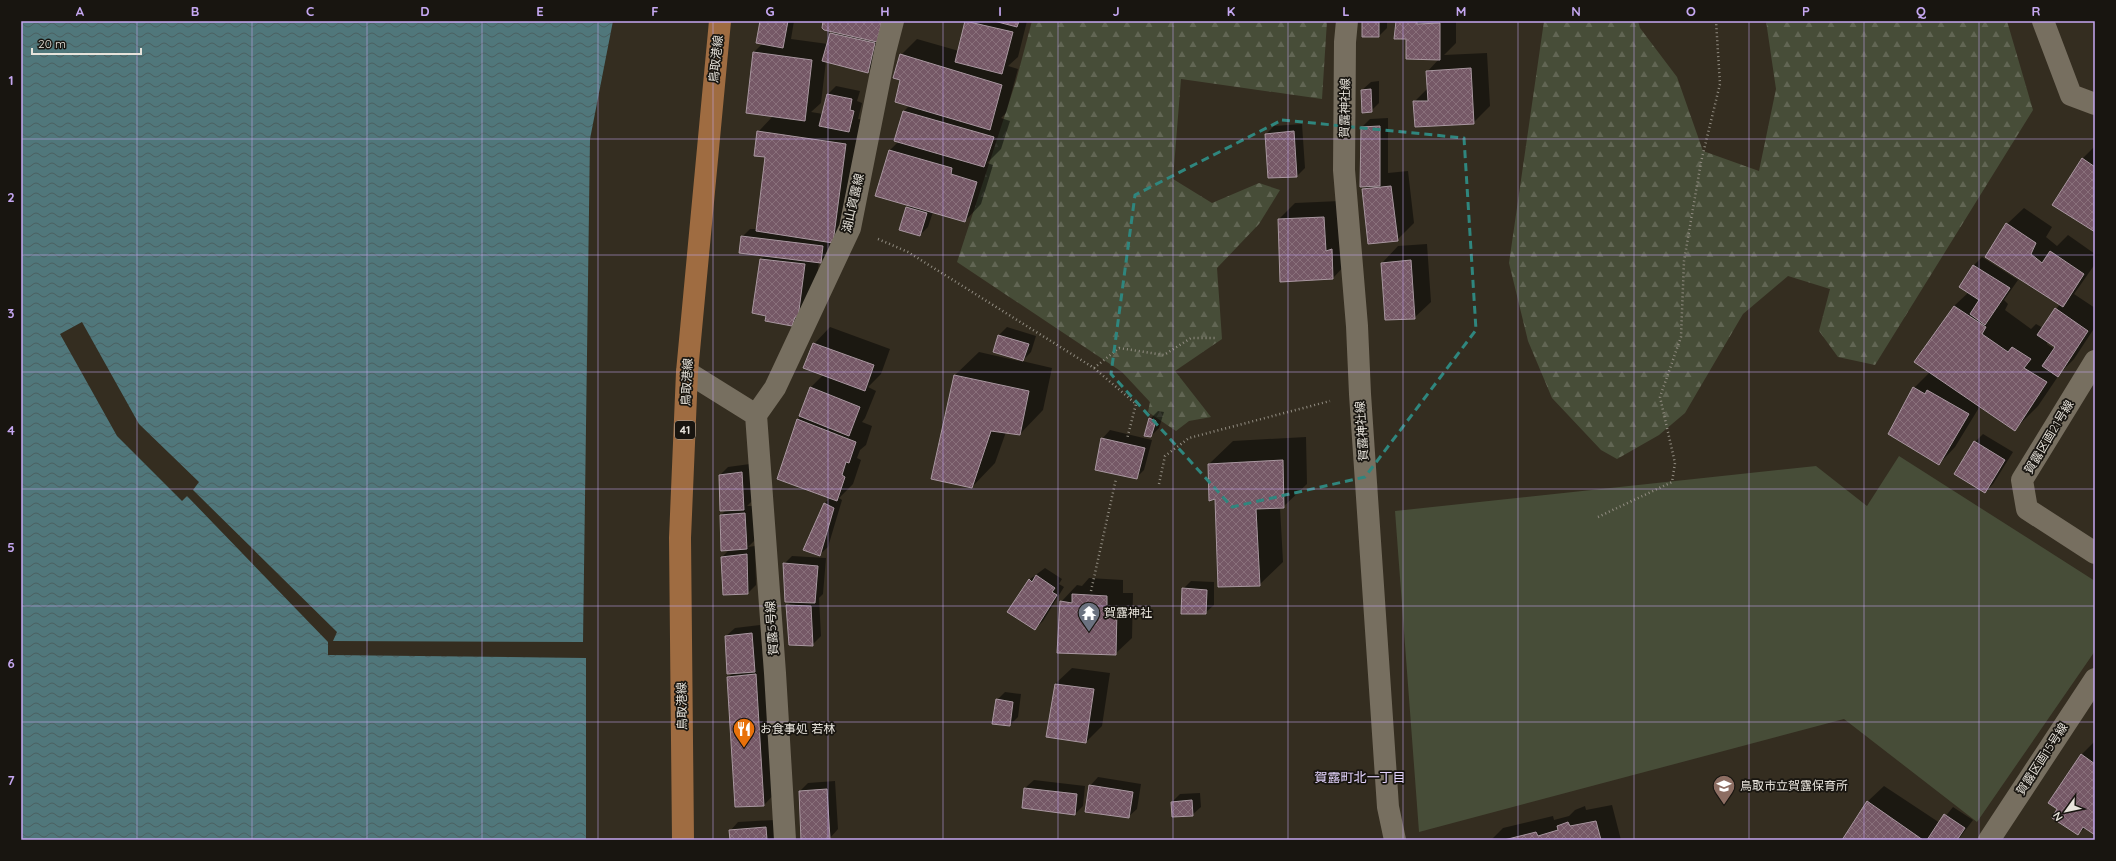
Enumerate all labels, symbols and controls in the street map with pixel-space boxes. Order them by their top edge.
text: A [76,3,85,19]
text: B [191,3,199,19]
text: C [306,3,314,19]
text: D [420,3,430,19]
text: E [536,3,544,19]
text: F [651,3,659,19]
text: G [765,3,775,19]
text: H [880,3,890,19]
text: I [998,3,1002,19]
text: J [1112,3,1120,19]
text: K [1227,3,1236,19]
text: L [1342,3,1350,19]
text: M [1456,3,1466,19]
text: N [1571,3,1581,19]
text: O [1686,3,1696,19]
text: P [1802,3,1810,19]
text: Q [1916,3,1927,19]
text: R [2032,3,2041,19]
scale bar [32,30,141,56]
street label: 鳥取港線 [706,34,725,84]
text: 20 m [38,36,66,51]
text: 1 [8,72,14,88]
street label: 賀露神社線 [1336,78,1353,138]
street label: 湖山賀露線 [838,172,867,234]
text: 2 [7,189,15,205]
text: 3 [8,305,15,321]
street label: 鳥取港線 [678,358,695,406]
street label: 賀露区画21号線 [2021,397,2076,476]
street label: 賀露神社線 [1352,401,1371,461]
road number: 41 [675,421,695,439]
text: 4 [7,422,15,438]
text: 5 [7,539,15,555]
street label: 賀露5号線 [762,600,781,656]
temple icon: 賀露神社 [1076,600,1102,633]
place label: 賀露神社 [1104,605,1152,620]
text: 6 [7,655,15,671]
street label: 鳥取港線 [674,682,689,730]
restaurant icon: お食事処 若林 [731,716,757,749]
street label: 賀露区画15号線 [2013,720,2070,798]
place label: お食事処 若林 [760,721,835,736]
district label: 賀露町北一丁目 [1314,769,1406,785]
text: 7 [7,772,15,788]
school or university icon: 鳥取市立賀露保育所 [1711,773,1737,806]
place label: 鳥取市立賀露保育所 [1740,778,1848,793]
north arrow [2046,791,2086,831]
text: N [2050,809,2066,824]

